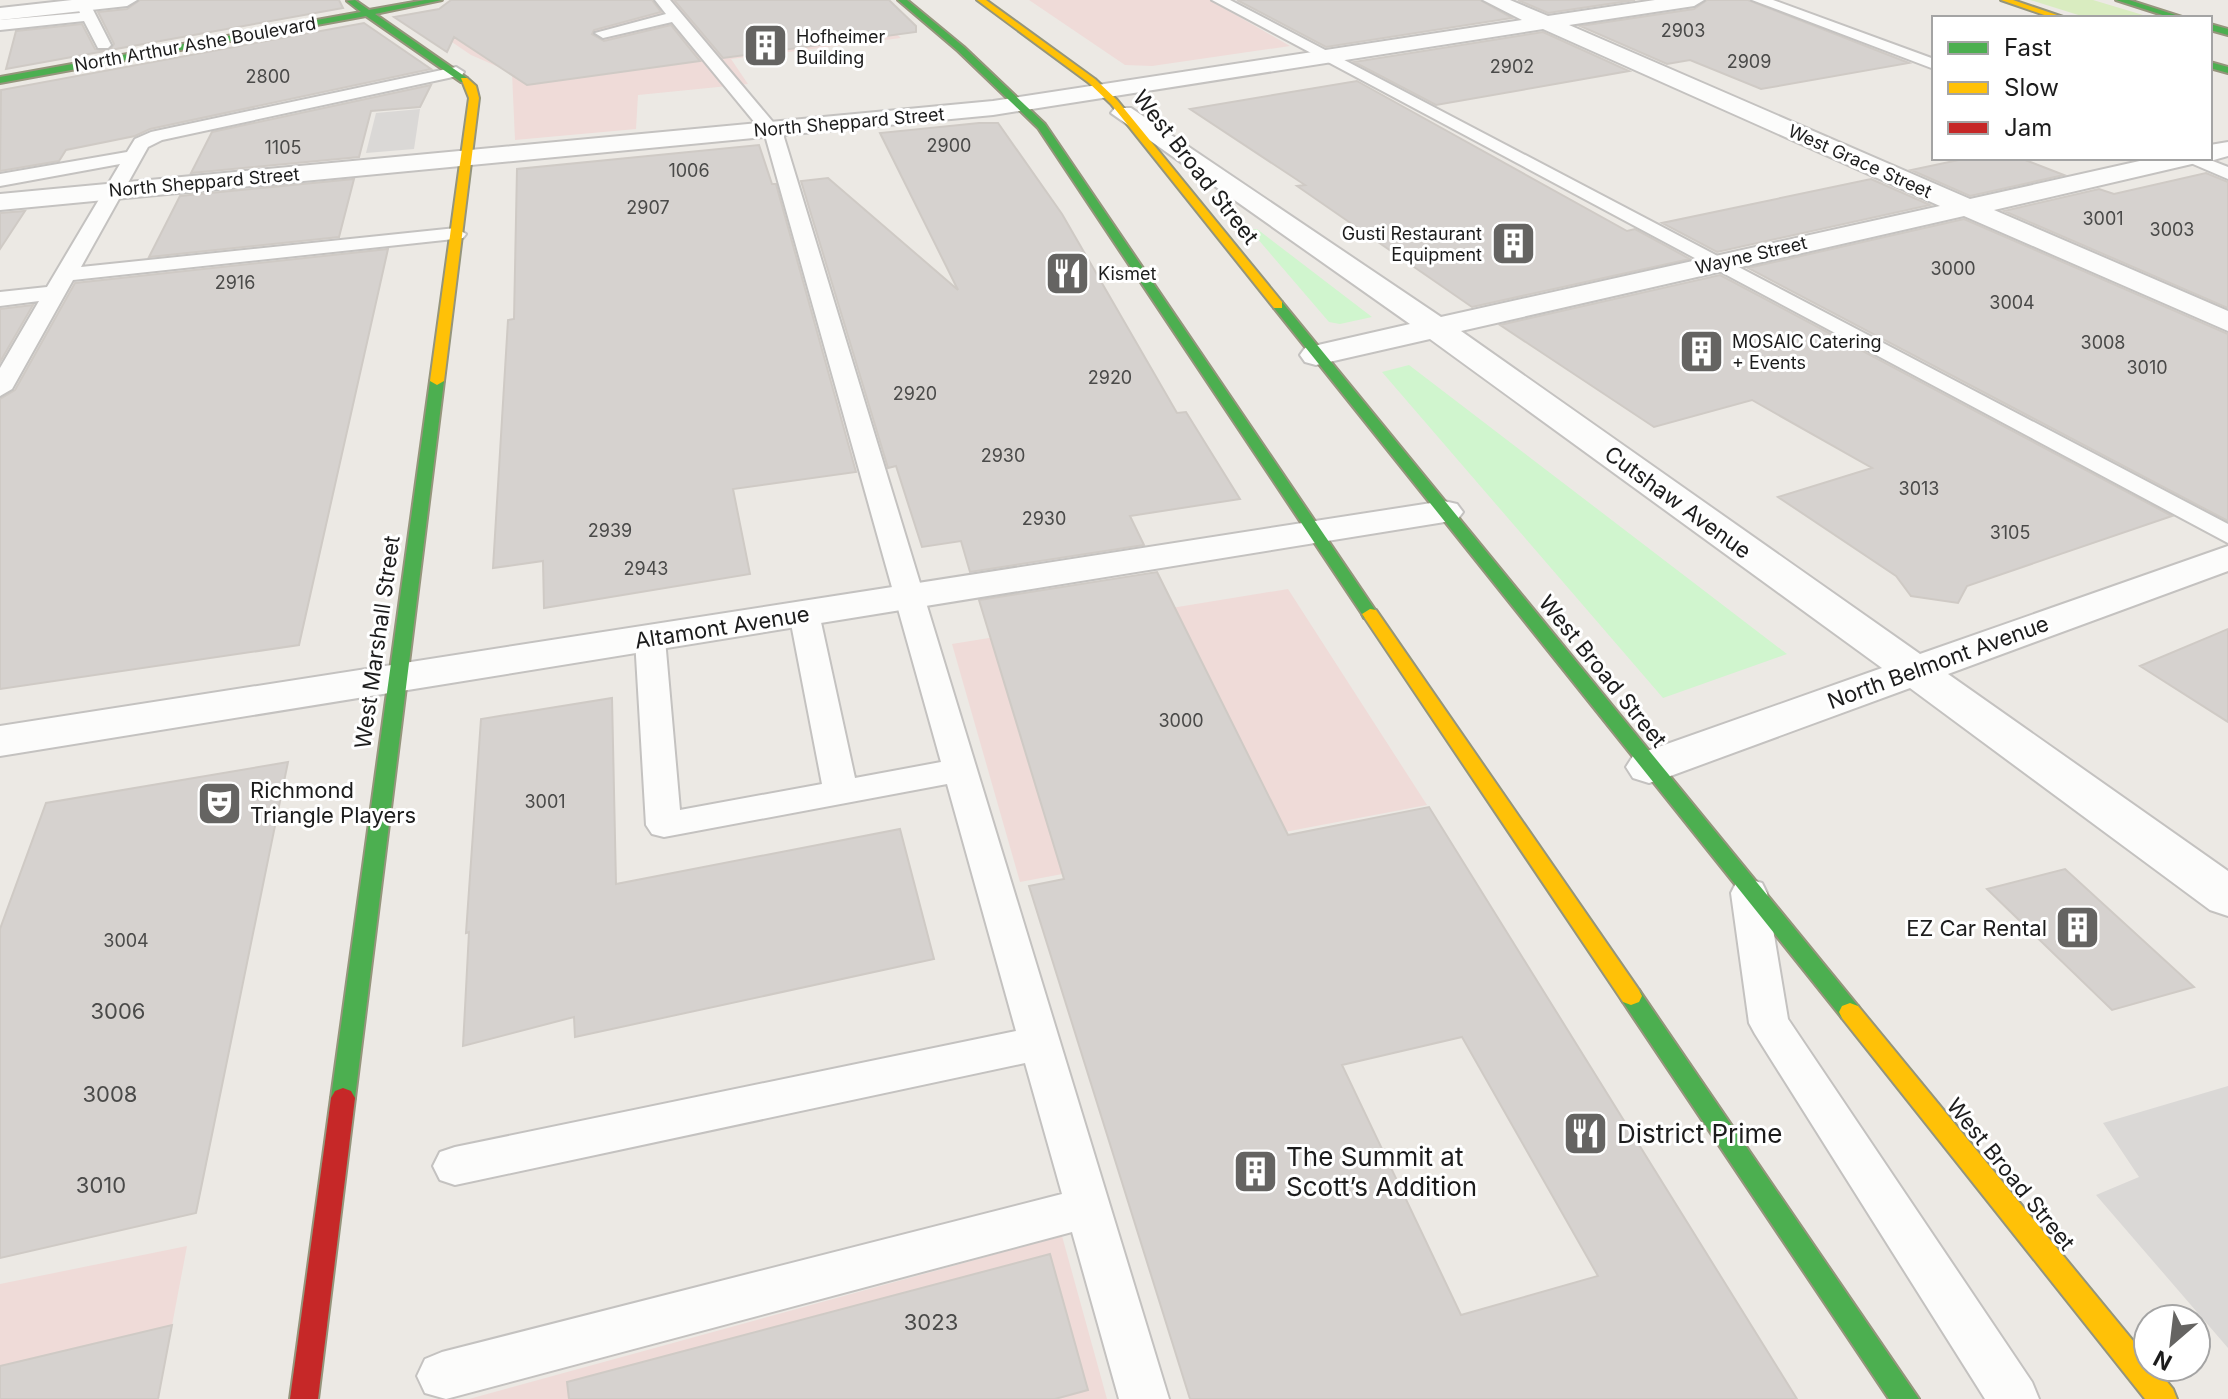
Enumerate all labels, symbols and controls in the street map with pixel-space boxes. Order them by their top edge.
street label: North Arthur Ashe Boulevard [73,12,317,76]
legend [1932,16,2212,160]
house number: 2903 [1661,20,1705,41]
building icon: Hofheimer Building [741,22,789,70]
place label: Hofheimer Building [796,26,886,68]
text: Fast [2004,33,2052,62]
house number: 2909 [1727,51,1771,72]
house number: 2902 [1490,56,1534,77]
house number: 2800 [246,66,290,87]
text: Slow [2004,73,2059,102]
street label: West Broad Street [1128,85,1264,249]
street label: North Sheppard Street [753,103,945,141]
text: Jam [2004,113,2052,142]
street label: West Grace Street [1785,120,1935,202]
house number: 2900 [927,135,971,156]
house number: 1105 [265,137,301,158]
house number: 1006 [668,160,710,181]
street label: North Sheppard Street [108,163,300,201]
house number: 2907 [626,197,670,218]
house number: 3001 [2082,208,2124,229]
building icon: Gusti Restaurant Equipment [1489,219,1537,267]
house number: 3003 [2150,219,2194,240]
place label: Gusti Restaurant Equipment [1342,223,1482,265]
street label: Wayne Street [1693,232,1809,278]
restaurant icon: Kismet [1043,249,1091,297]
house number: 3000 [1930,258,1976,279]
place label: Kismet [1098,263,1156,284]
house number: 2916 [215,272,255,293]
house number: 3004 [1989,292,2035,313]
building icon: MOSAIC Catering + Events [1677,327,1725,375]
place label: MOSAIC Catering + Events [1732,331,1882,373]
house number: 3008 [2081,332,2125,353]
house number: 3010 [2126,357,2168,378]
house number: 2920 [1088,367,1132,388]
house number: 2920 [893,383,937,404]
street label: Cutshaw Avenue [1600,440,1756,564]
house number: 2930 [981,445,1025,466]
house number: 3013 [1899,478,1939,499]
house number: 2930 [1022,508,1066,529]
house number: 2939 [588,520,632,541]
house number: 3105 [1990,522,2030,543]
street label: West Marshall Street [349,534,405,750]
house number: 2943 [624,558,668,579]
street label: West Broad Street [1534,590,1672,752]
street label: Altamont Avenue [633,600,811,654]
street label: North Belmont Avenue [1824,610,2052,714]
house number: 3000 [1158,710,1204,731]
place label: Richmond Triangle Players [250,777,416,828]
theatre icon: Richmond Triangle Players [195,779,243,827]
house number: 3001 [524,791,566,812]
building icon: EZ Car Rental [2054,904,2102,952]
place label: EZ Car Rental [1906,915,2047,941]
house number: 3004 [103,930,149,951]
house number: 3006 [91,998,146,1024]
house number: 3008 [83,1081,137,1107]
street label: West Broad Street [1942,1093,2080,1255]
restaurant icon: District Prime [1562,1109,1610,1157]
place label: District Prime [1617,1118,1782,1149]
place label: The Summit at Scott’s Addition [1286,1141,1477,1202]
building icon: The Summit at Scott’s Addition [1231,1147,1279,1195]
house number: 3010 [76,1172,126,1198]
north arrow [2132,1303,2212,1383]
house number: 3023 [904,1309,958,1335]
text: N [2149,1345,2176,1376]

